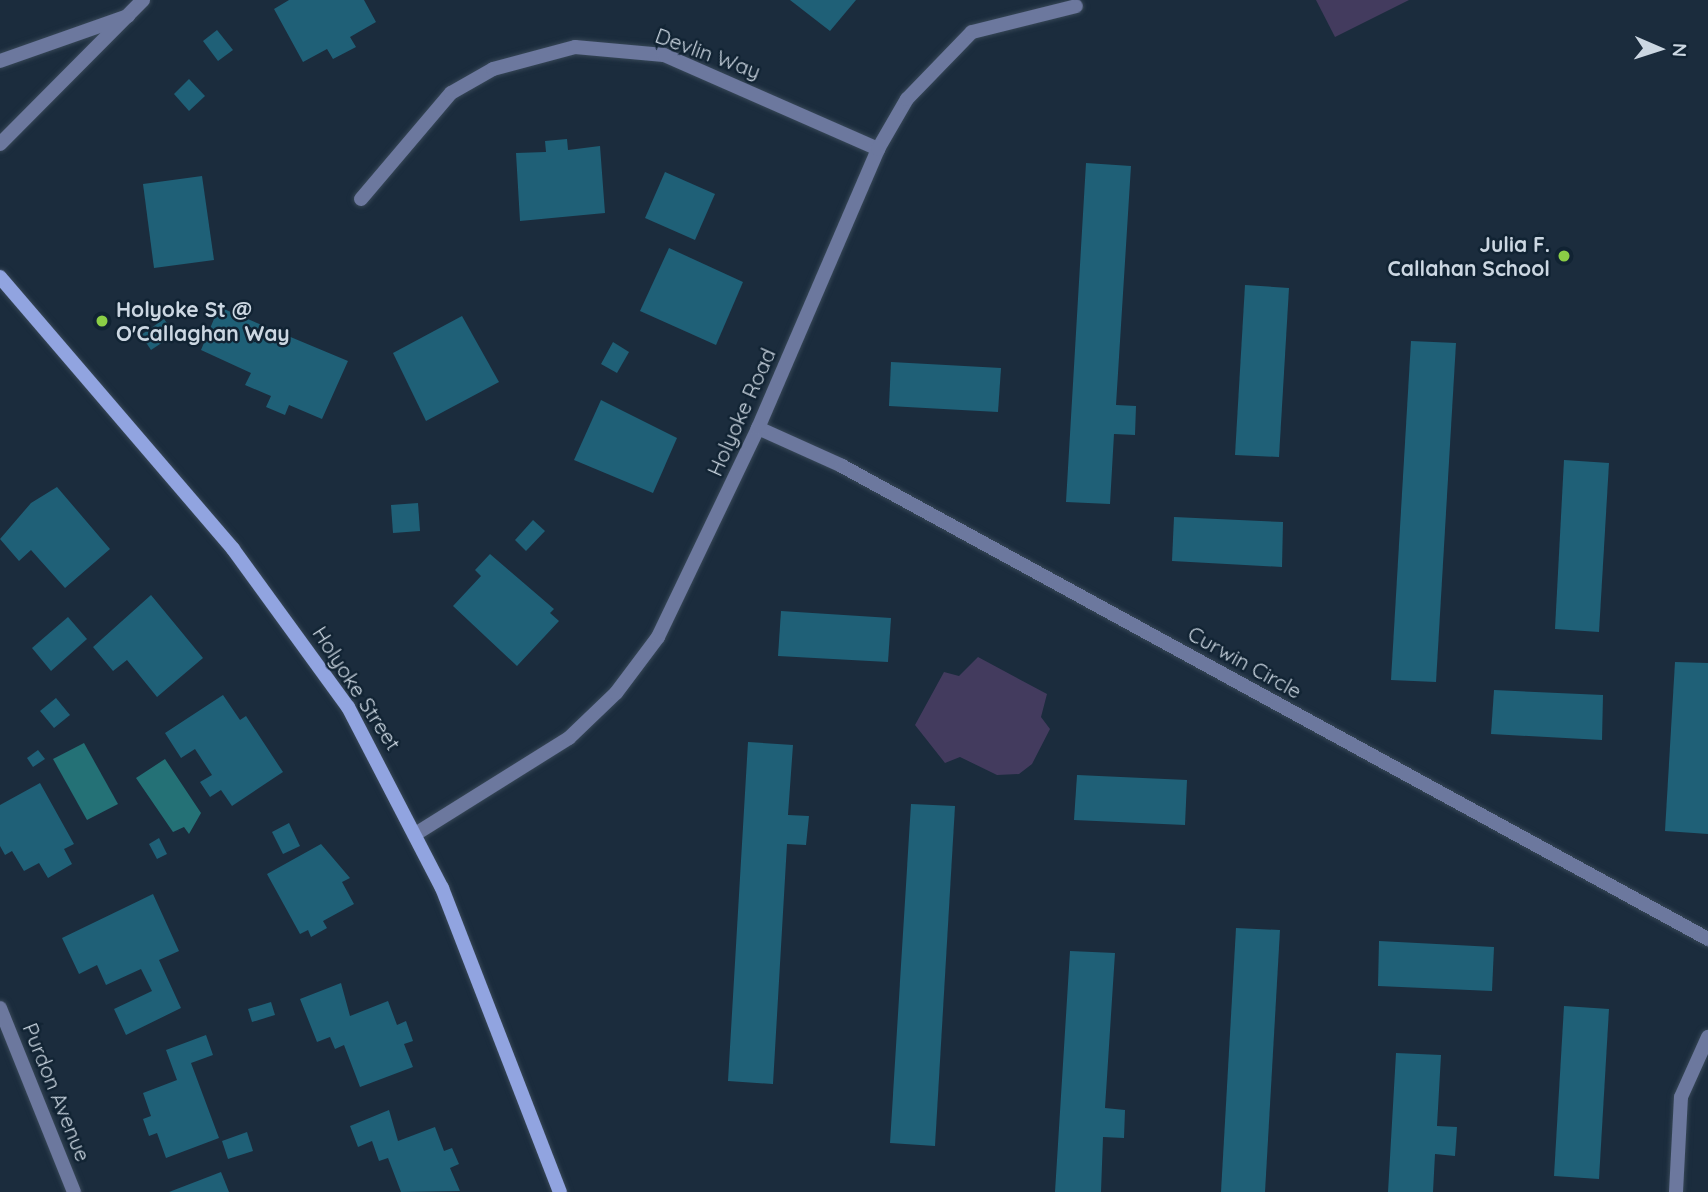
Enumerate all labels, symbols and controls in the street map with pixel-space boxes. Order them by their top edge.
north arrow [1624,14,1694,84]
street label: Devlin Way [652,22,764,84]
text: N [1668,42,1692,58]
place label: Julia F. Callahan School [1388,231,1550,281]
marker: Julia F. Callahan School [1556,248,1572,264]
place label: Holyoke St @ O'Callaghan Way [116,296,290,346]
marker: Holyoke St @ O'Callaghan Way [94,313,110,329]
street label: Holyoke Road [702,344,780,480]
street label: Curwin Circle [1184,620,1306,704]
street label: Holyoke Street [308,621,406,755]
street label: Purdon Avenue [18,1019,96,1165]

